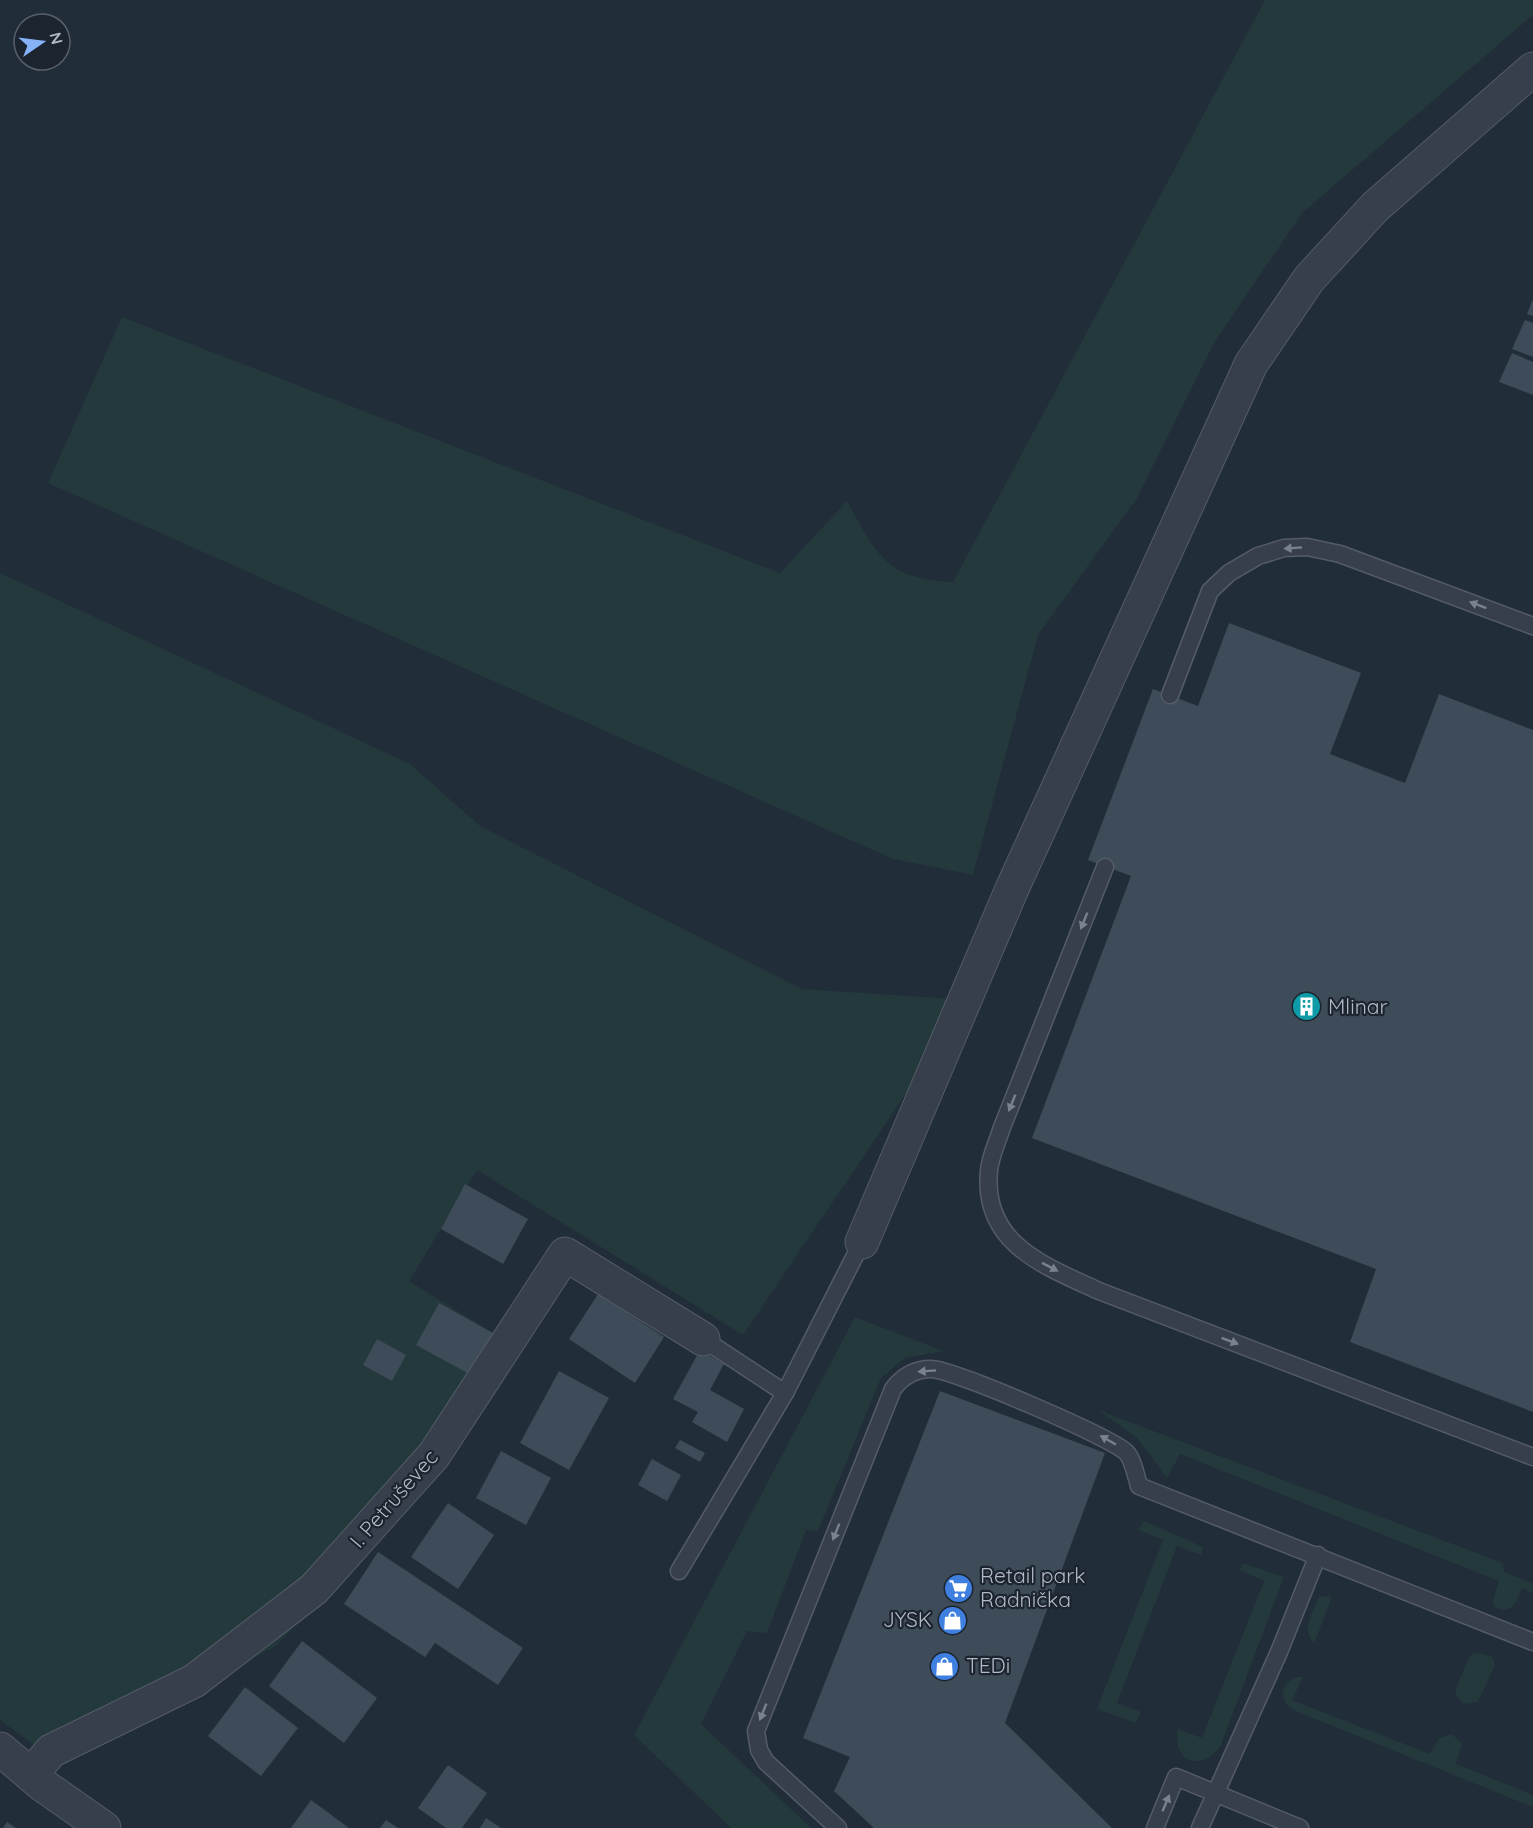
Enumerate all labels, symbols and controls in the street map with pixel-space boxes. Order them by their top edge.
north arrow [12,12,72,72]
text: N [45,30,68,46]
one-way arrow [1284,543,1303,552]
one-way arrow [1469,600,1487,610]
one-way arrow [1079,913,1089,931]
building icon: Mlinar [1291,991,1323,1023]
place label: Mlinar [1328,993,1388,1019]
one-way arrow [1007,1094,1017,1112]
one-way arrow [1041,1263,1058,1272]
one-way arrow [1221,1337,1239,1346]
one-way arrow [917,1366,936,1375]
one-way arrow [1100,1435,1116,1446]
street label: I. Petruševec [344,1444,443,1553]
one-way arrow [831,1523,841,1541]
place label: Retail park Radnička [980,1562,1086,1612]
supermarket icon: Retail park Radnička [943,1572,975,1604]
shop icon: JYSK [937,1604,969,1636]
place label: JYSK [883,1606,932,1632]
shop icon: TEDi [929,1650,961,1682]
place label: TEDi [966,1652,1010,1678]
one-way arrow [758,1704,768,1722]
one-way arrow [1161,1793,1171,1811]

